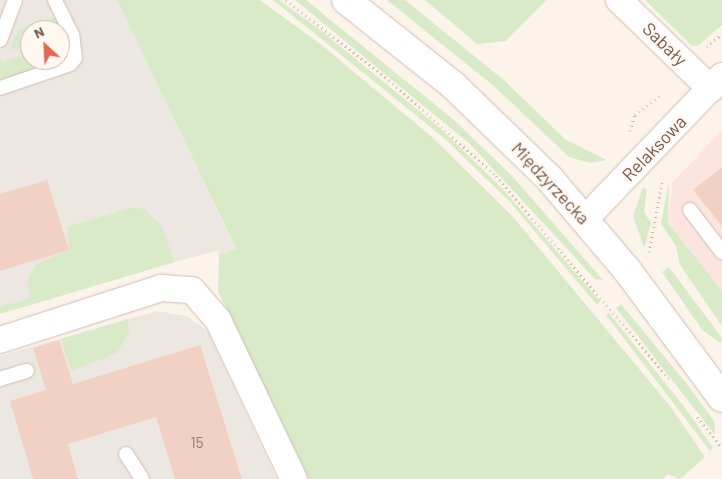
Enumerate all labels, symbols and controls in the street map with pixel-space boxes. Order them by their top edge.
street label: Sabały [638,18,692,70]
north arrow [20,20,70,70]
text: N [31,22,47,42]
street label: Relaksowa [617,111,691,185]
street label: Międzyrzecka [507,137,595,229]
house number: 15 [191,434,203,452]

